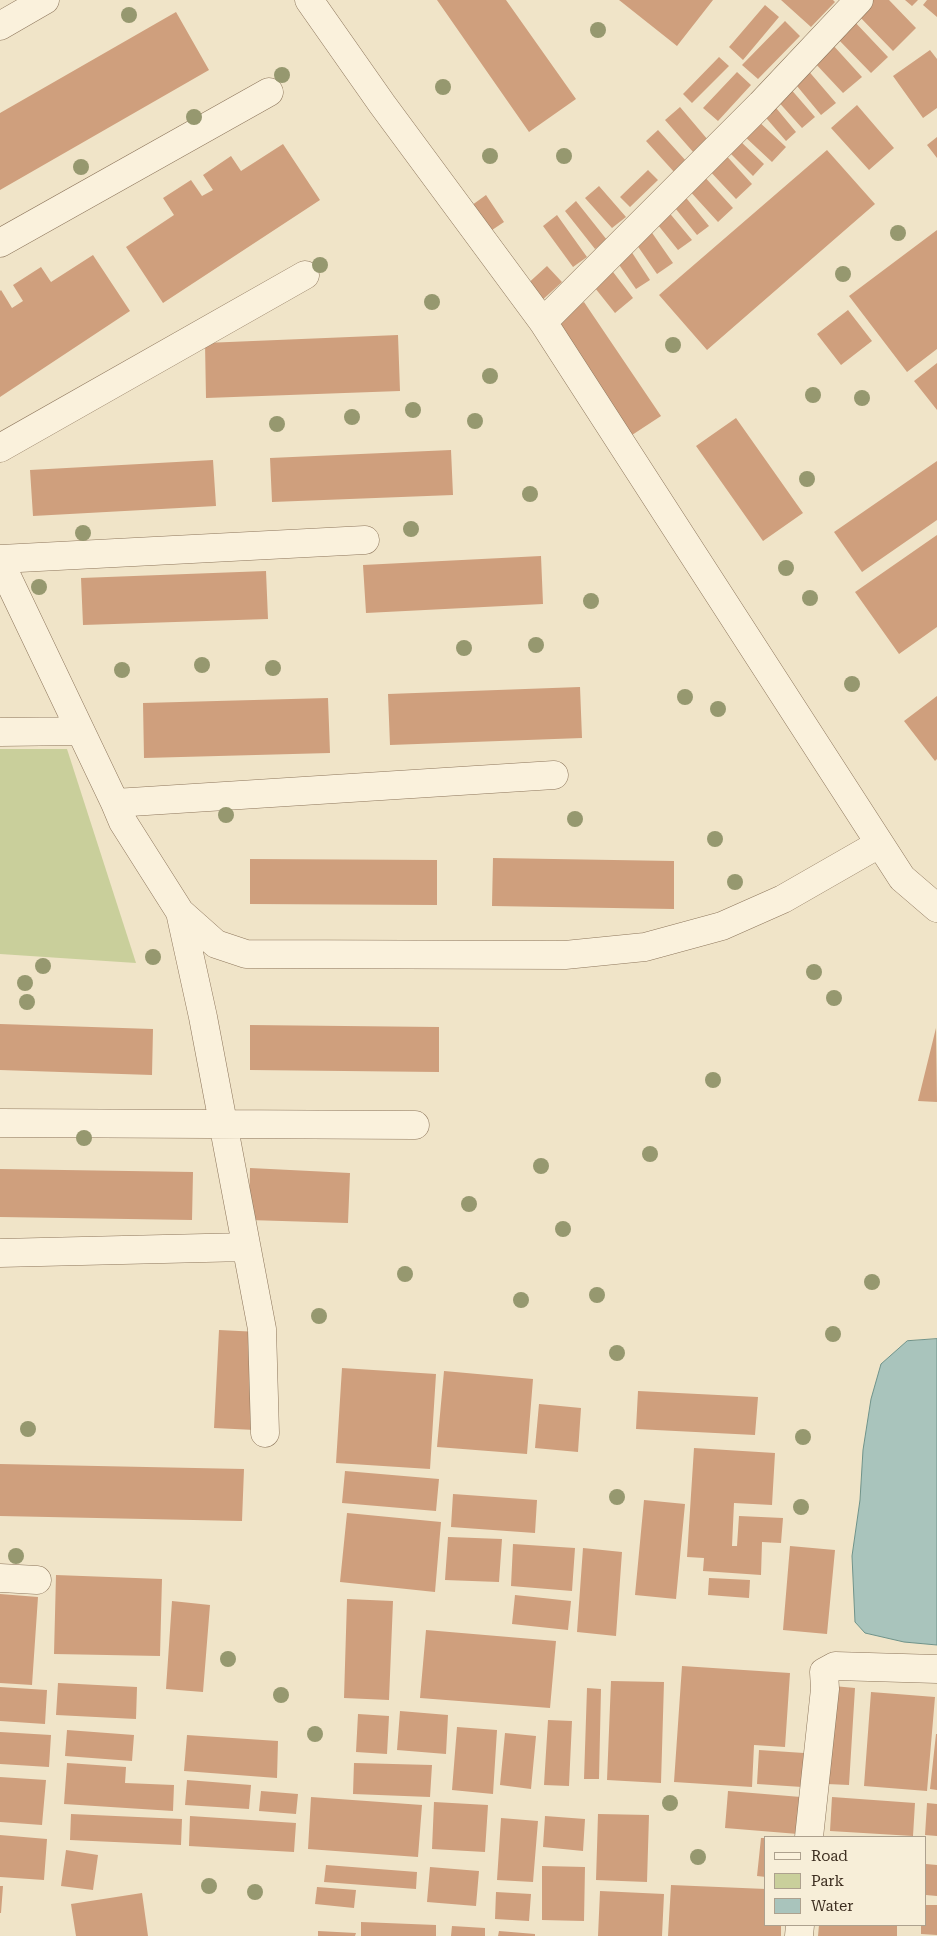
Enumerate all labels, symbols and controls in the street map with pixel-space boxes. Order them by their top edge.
legend [764,1836,927,1926]
text: Road [811,1847,848,1865]
text: Park [811,1872,844,1890]
text: Water [811,1897,853,1915]

